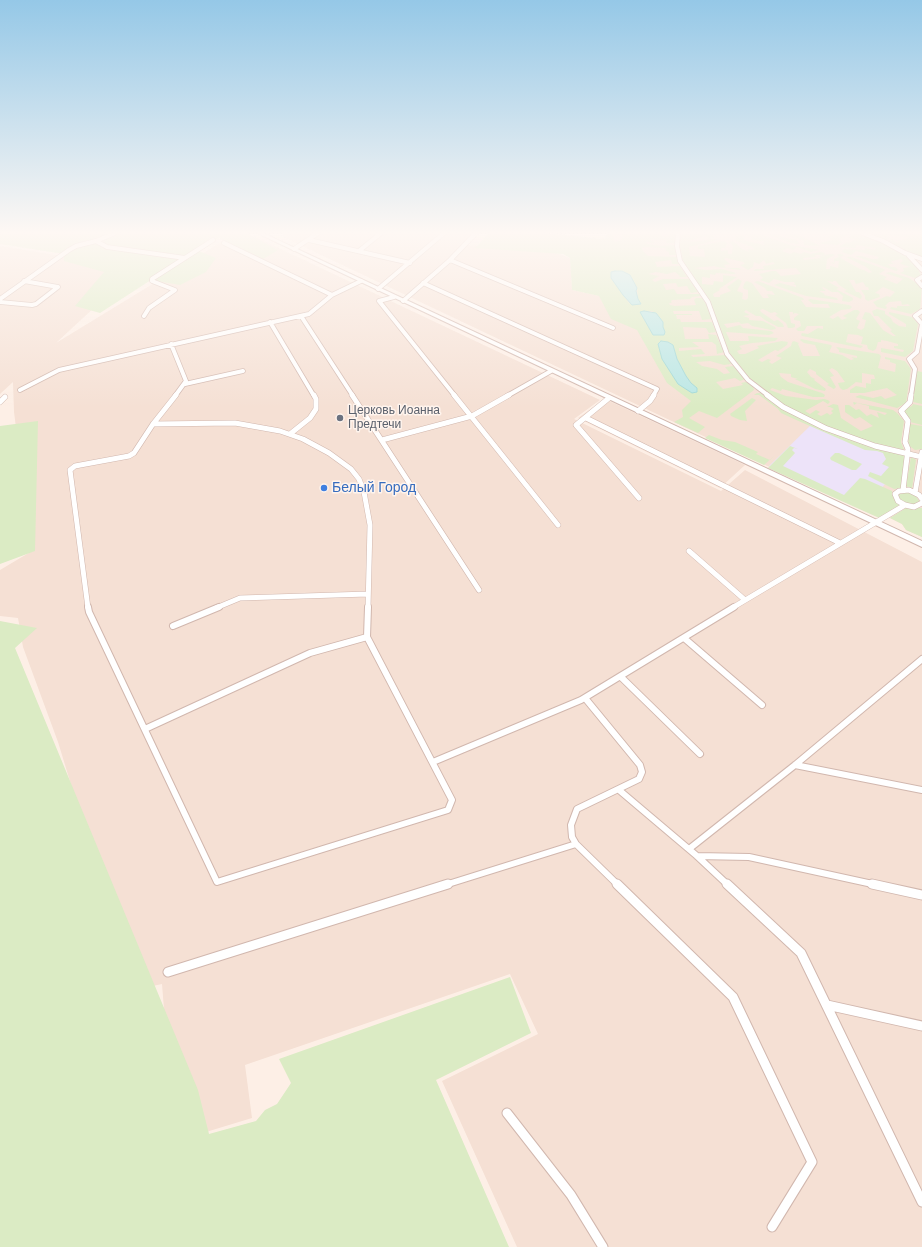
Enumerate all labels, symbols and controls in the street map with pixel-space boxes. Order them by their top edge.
place label: Церковь Иоанна Предтечи [348,404,440,432]
marker: Церковь Иоанна Предтечи [335,413,345,423]
place label: Белый Город [332,480,416,496]
marker: Белый Город [319,483,329,493]

